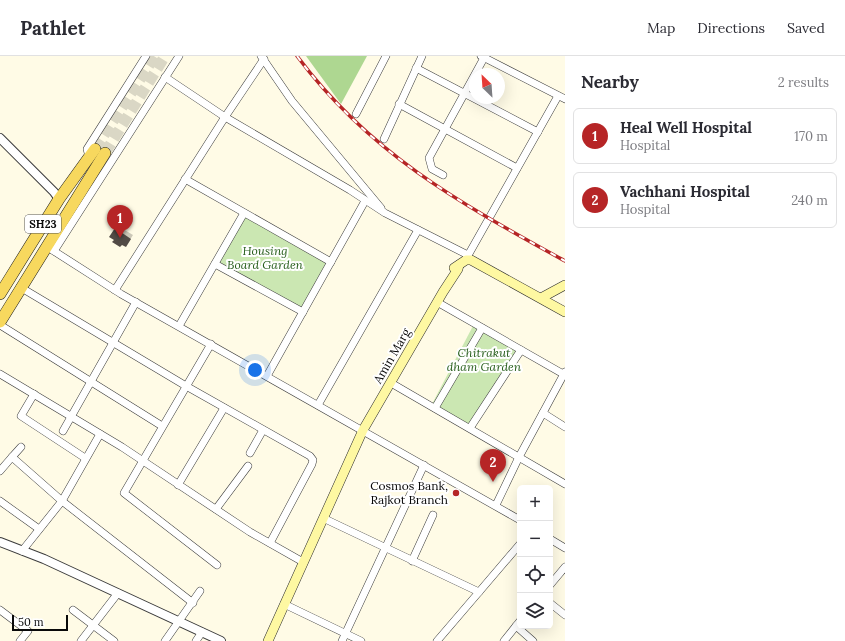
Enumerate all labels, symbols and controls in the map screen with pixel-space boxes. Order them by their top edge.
text: Pathlet [20,16,85,40]
text: Map [647,19,675,37]
text: Directions [697,19,765,37]
text: Saved [787,19,825,37]
north arrow [469,68,505,104]
text: Nearby [581,71,639,93]
text: 2 results [778,74,829,91]
text: Heal Well Hospital [620,118,752,137]
text: 1 [592,128,598,145]
text: 170 m [794,128,828,145]
text: Hospital [620,137,670,154]
text: Vachhani Hospital [620,182,750,201]
text: 2 [592,192,598,209]
text: 240 m [791,192,828,209]
text: Hospital [620,201,670,218]
pin: 1 [107,205,133,238]
road number: SH23 [25,215,61,233]
park label: Housing Board Garden [227,243,304,272]
street label: Amin Marg [369,325,413,387]
park label: Chitrakut dham Garden [447,345,522,374]
your location [245,360,265,380]
pin: 2 [480,449,506,482]
place label: Cosmos Bank, Rajkot Branch [370,478,448,507]
map controls [517,485,553,629]
button: + [517,485,553,521]
marker: Cosmos Bank, Rajkot Branch [451,488,461,498]
button: − [517,521,553,557]
button: locate [517,557,553,593]
button: layers [517,593,553,629]
scale bar [12,613,68,632]
text: 50 m [18,615,44,629]

